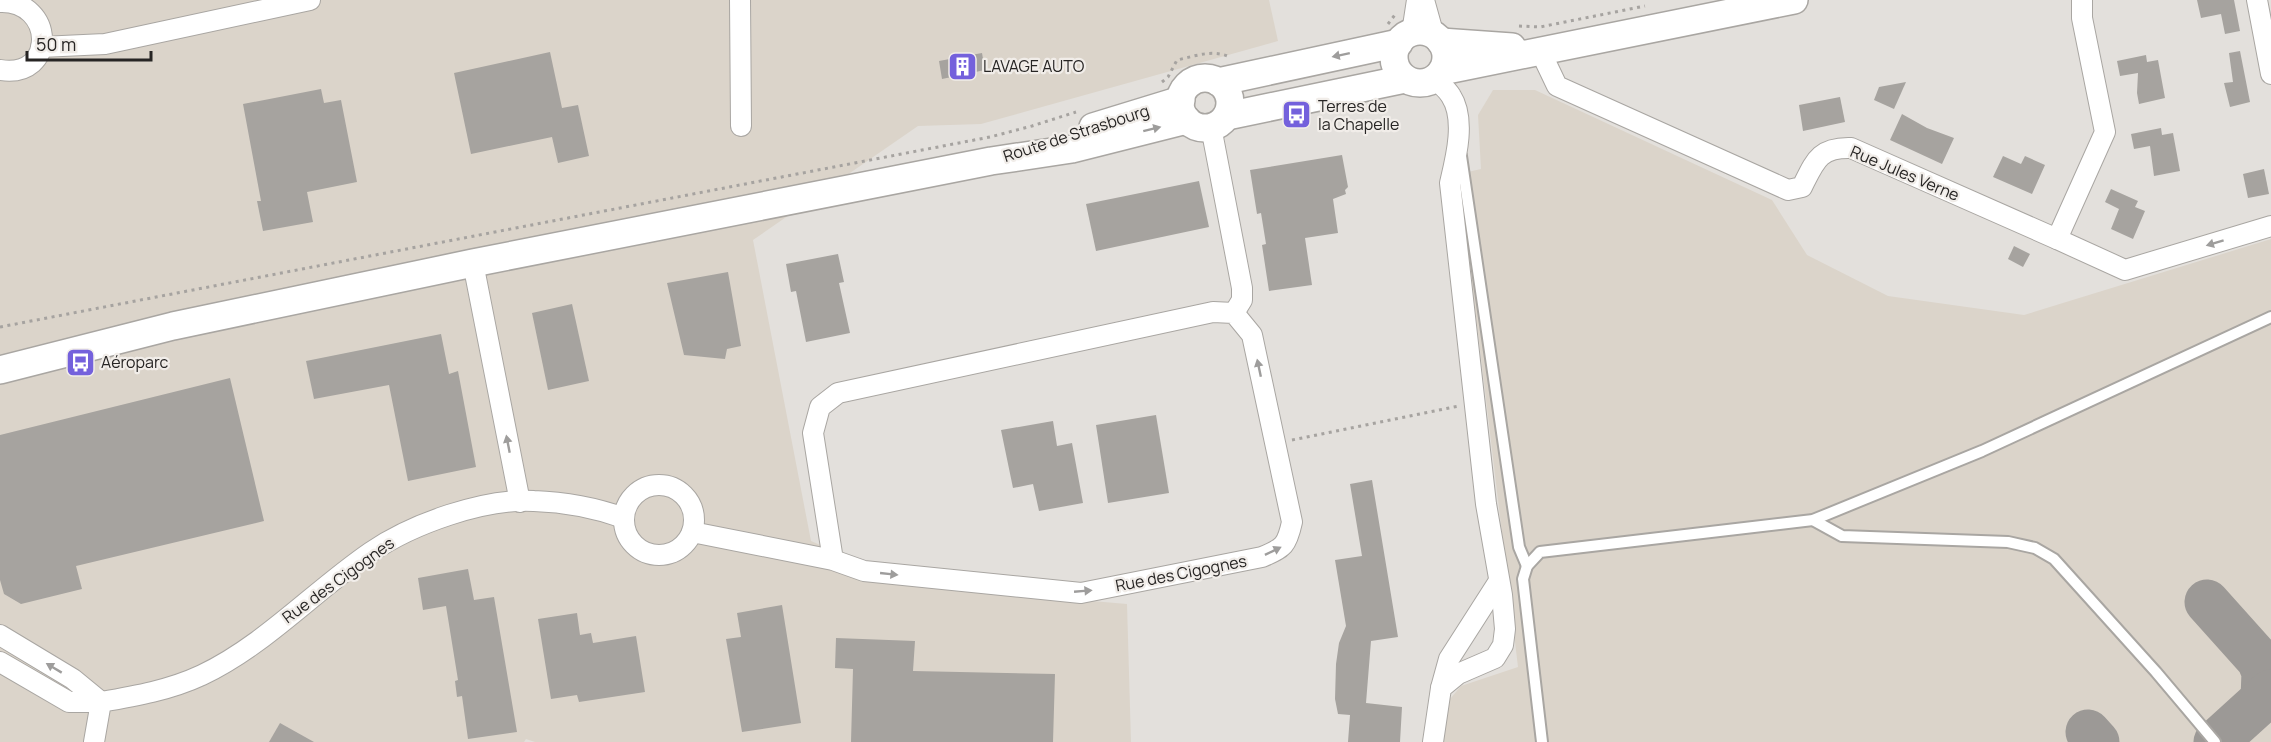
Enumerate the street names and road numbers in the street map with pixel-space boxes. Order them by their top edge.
street label: Route de Strasbourg [1000,99,1152,167]
street label: Rue Jules Verne [1847,140,1963,206]
street label: Rue des Cigognes [278,532,398,628]
street label: Rue des Cigognes [1113,549,1249,597]

